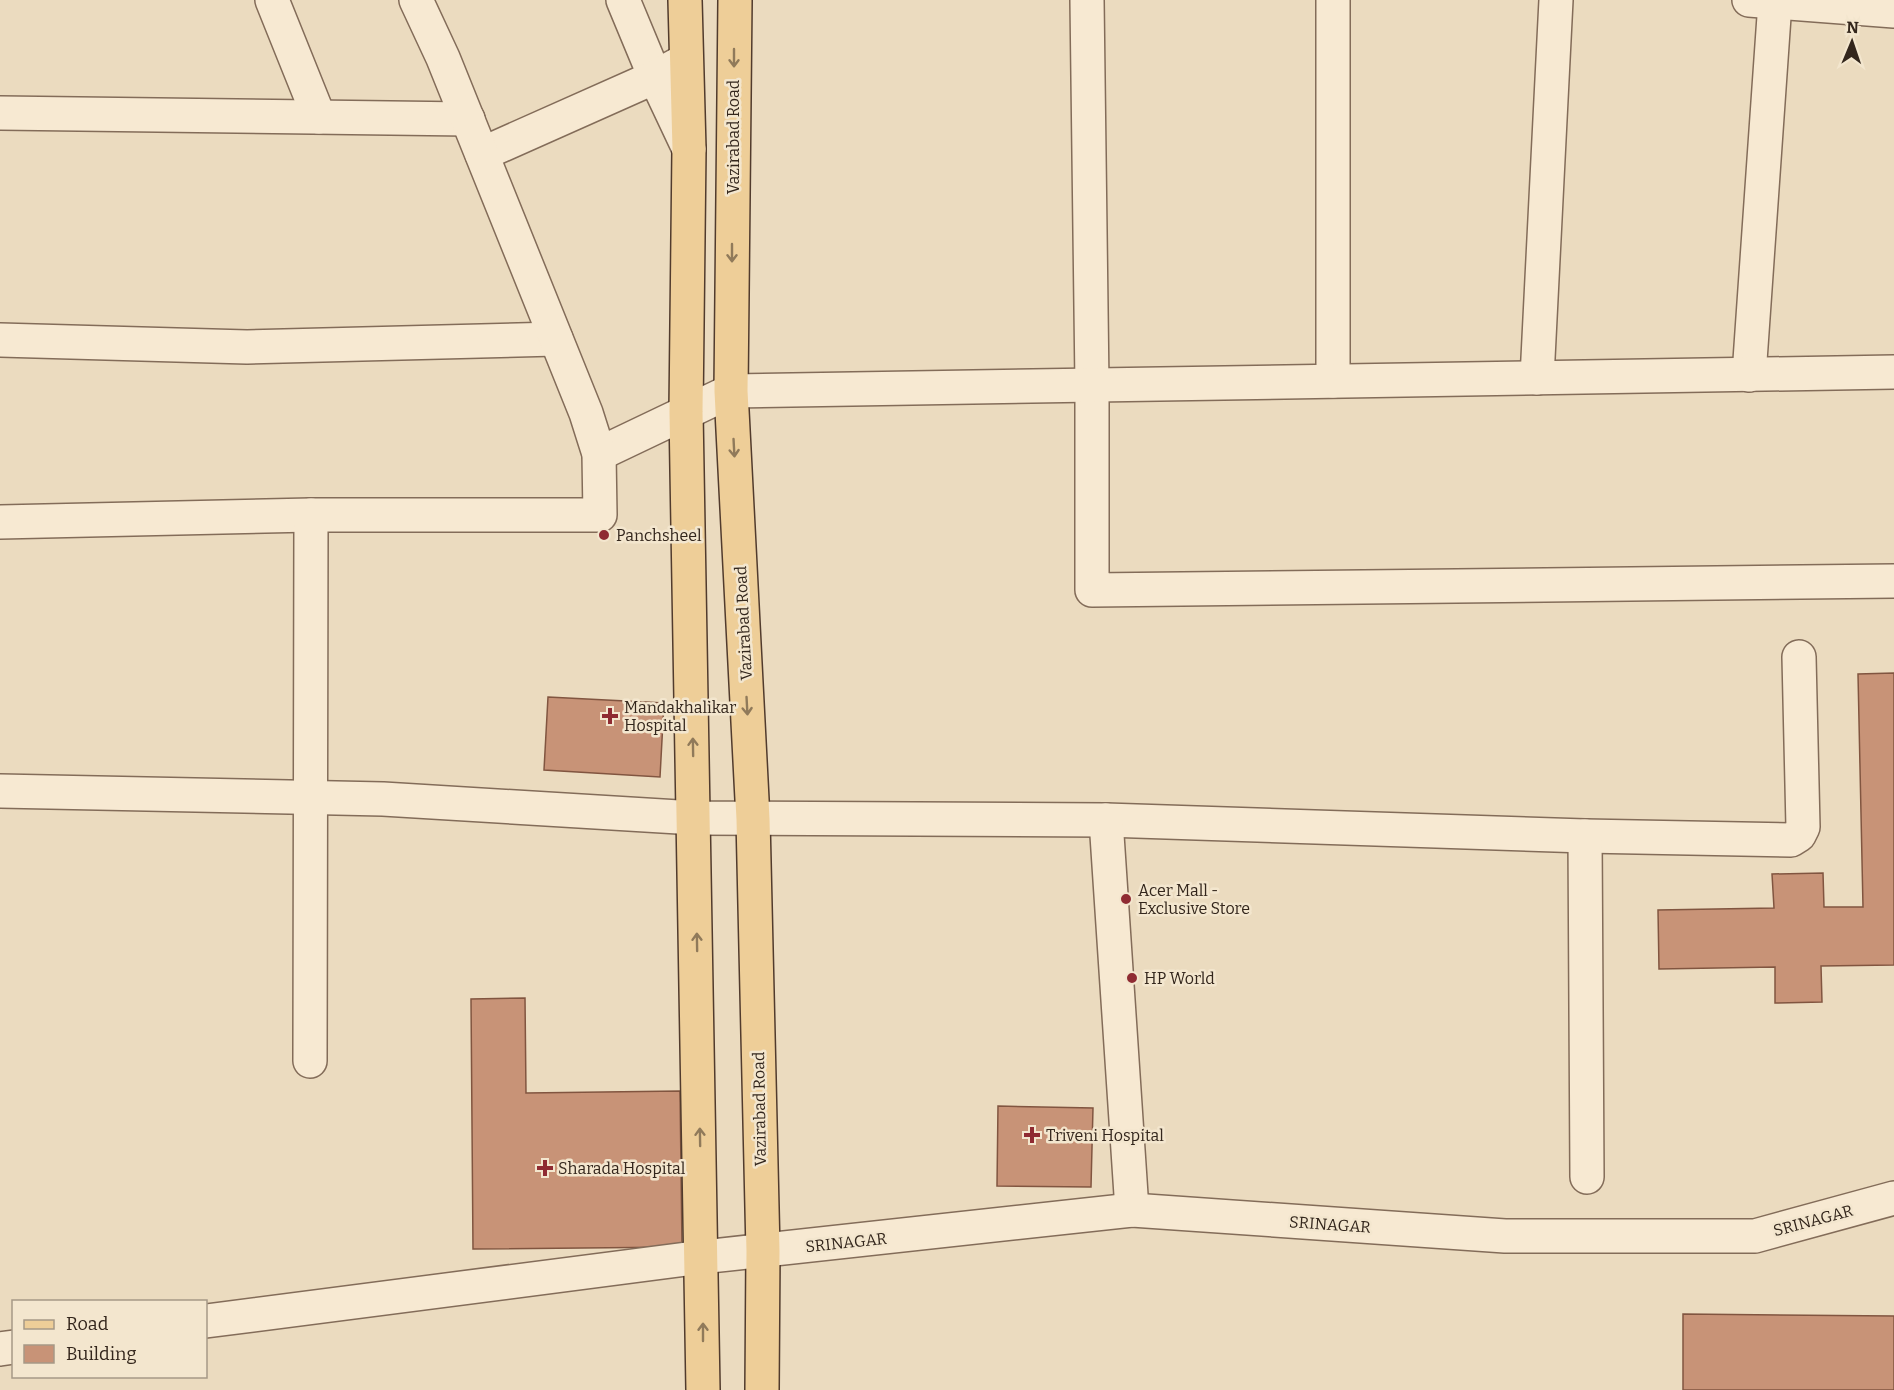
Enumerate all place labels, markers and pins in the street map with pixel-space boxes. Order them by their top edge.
place label: Panchsheel [616,526,702,545]
marker: Panchsheel [597,528,611,542]
place label: Mandakhalikar Hospital [624,698,736,735]
marker: Mandakhalikar Hospital [601,707,619,725]
place label: Acer Mall - Exclusive Store [1138,881,1250,918]
marker: Acer Mall - Exclusive Store [1119,892,1133,906]
place label: HP World [1144,969,1215,988]
marker: HP World [1125,971,1139,985]
marker: Triveni Hospital [1023,1126,1041,1144]
place label: Triveni Hospital [1046,1126,1164,1145]
marker: Sharada Hospital [536,1159,554,1177]
place label: Sharada Hospital [558,1159,686,1178]

